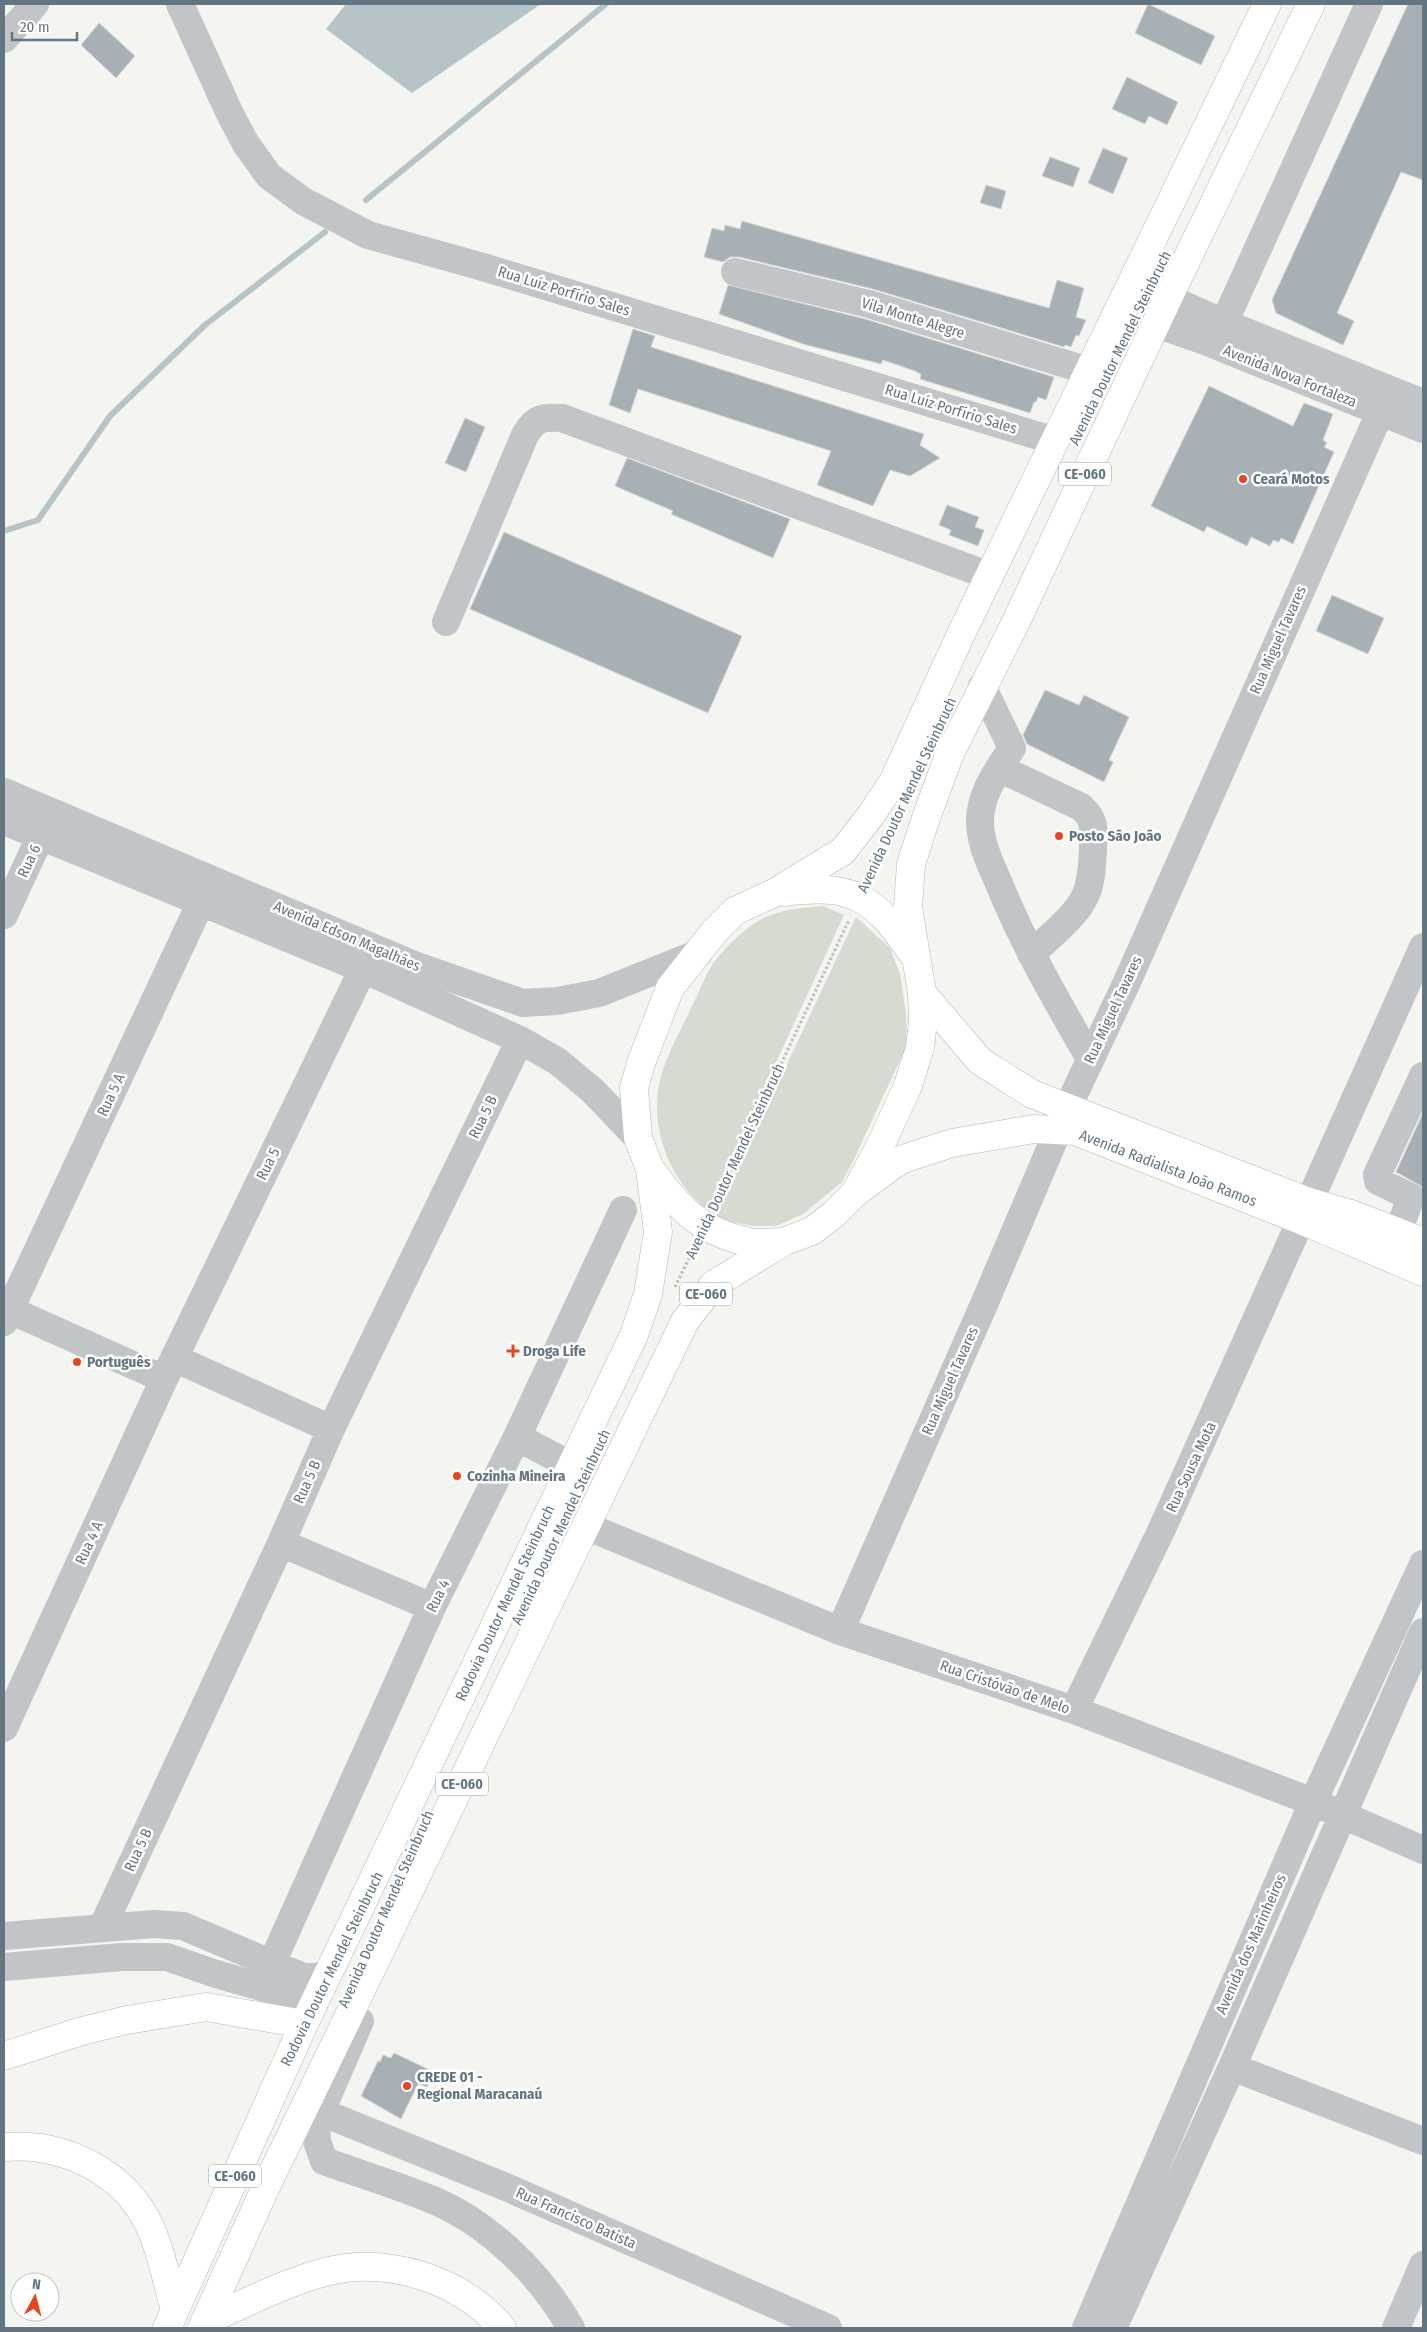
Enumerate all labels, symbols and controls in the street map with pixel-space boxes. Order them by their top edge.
scale bar [12,10,78,42]
text: 20 m [20,18,50,36]
street label: Avenida Doutor Mendel Steinbruch [1065,248,1175,448]
street label: Rua Luíz Porfírio Sales [496,262,632,320]
street label: Vila Monte Alegre [859,294,967,342]
street label: Avenida Nova Fortaleza [1221,341,1359,411]
street label: Rua Luíz Porfírio Sales [883,380,1019,438]
road number: CE-060 [1059,462,1111,486]
place label: Ceará Motos [1253,470,1330,488]
marker: Ceará Motos [1237,473,1249,485]
street label: Rua Miguel Tavares [1246,583,1310,697]
street label: Avenida Doutor Mendel Steinbruch [854,694,960,896]
place label: Posto São João [1069,827,1162,845]
marker: Posto São João [1053,830,1065,842]
street label: Rua 6 [14,842,44,880]
street label: Avenida Edson Magalhães [271,897,423,975]
street label: Rua Miguel Tavares [1080,953,1146,1067]
street label: Avenida Doutor Mendel Steinbruch [682,1060,788,1262]
street label: Rua 5 A [93,1071,129,1119]
street label: Rua 5 B [465,1093,501,1141]
street label: Avenida Radialista João Ramos [1077,1126,1259,1210]
street label: Rua 5 [253,1145,284,1183]
road number: CE-060 [680,1282,732,1306]
street label: Rua Miguel Tavares [918,1324,982,1438]
place label: Droga Life [523,1342,586,1360]
marker: Droga Life [507,1345,519,1357]
place label: Português [87,1353,151,1371]
marker: Português [71,1356,83,1368]
street label: Rua Sousa Mota [1162,1419,1220,1515]
street label: Avenida Doutor Mendel Steinbruch [508,1426,614,1628]
street label: Rua 5 B [290,1458,324,1506]
place label: Cozinha Mineira [467,1467,566,1485]
marker: Cozinha Mineira [451,1470,463,1482]
street label: Rodovia Doutor Mendel Steinbruch [452,1502,558,1704]
street label: Rua 4 A [71,1518,107,1567]
street label: Rua 4 [422,1577,454,1615]
street label: Rua Cristóvão de Melo [938,1656,1072,1718]
road number: CE-060 [436,1772,488,1796]
street label: Avenida Doutor Mendel Steinbruch [334,1808,438,2010]
street label: Rua 5 B [120,1826,156,1874]
street label: Rodovia Doutor Mendel Steinbruch [277,1869,387,2069]
street label: Avenida dos Marinheiros [1212,1871,1290,2017]
place label: CREDE 01 - Regional Maracanaú [417,2068,542,2103]
marker: CREDE 01 - Regional Maracanaú [401,2080,413,2092]
road number: CE-060 [209,2164,261,2188]
street label: Rua Francisco Batista [513,2183,639,2253]
north arrow [10,2272,60,2322]
text: N [31,2276,42,2294]

